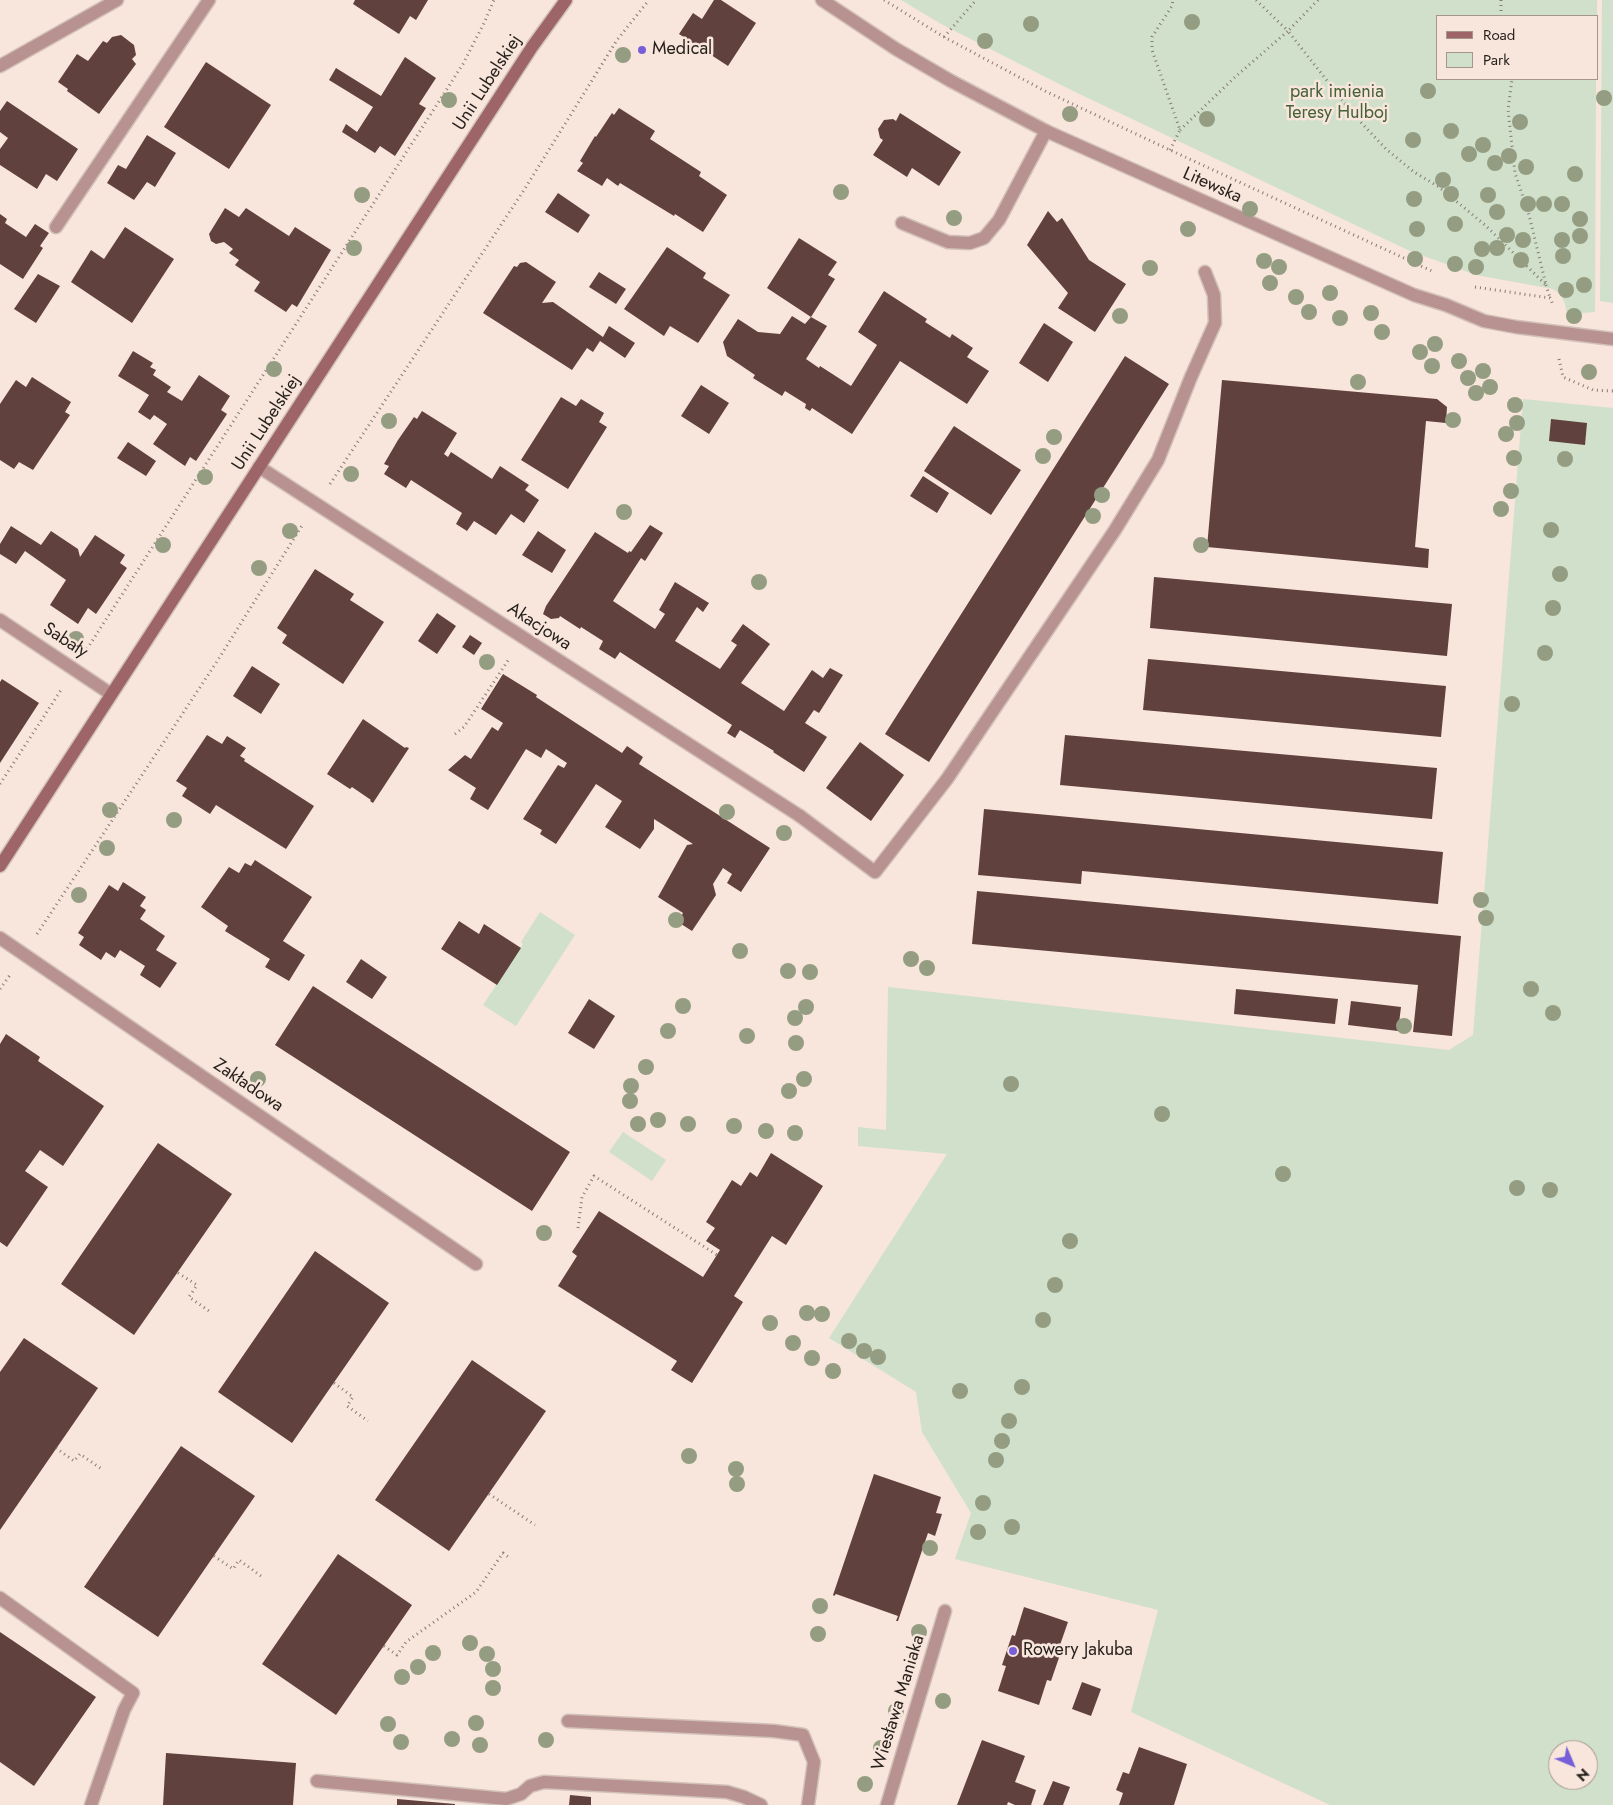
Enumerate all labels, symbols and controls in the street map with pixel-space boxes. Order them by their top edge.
legend [1436,15,1598,80]
text: Road [1483,24,1515,46]
street label: Unii Lubelskiej [449,31,527,135]
place label: Medical [652,39,712,61]
marker: Medical [636,44,648,56]
text: Park [1483,49,1510,71]
park label: park imienia Teresy Hulboj [1286,82,1388,125]
street label: Litewska [1179,163,1245,209]
street label: Unii Lubelskiej [228,371,306,475]
street label: Akacjowa [503,598,575,656]
street label: Sabały [38,618,92,664]
street label: Zakładowa [209,1055,287,1117]
street label: Wiesława Maniaka [868,1633,930,1773]
place label: Rowery Jakuba [1023,1640,1133,1662]
marker: Rowery Jakuba [1007,1645,1019,1657]
north arrow [1548,1740,1598,1790]
text: N [1572,1764,1594,1786]

